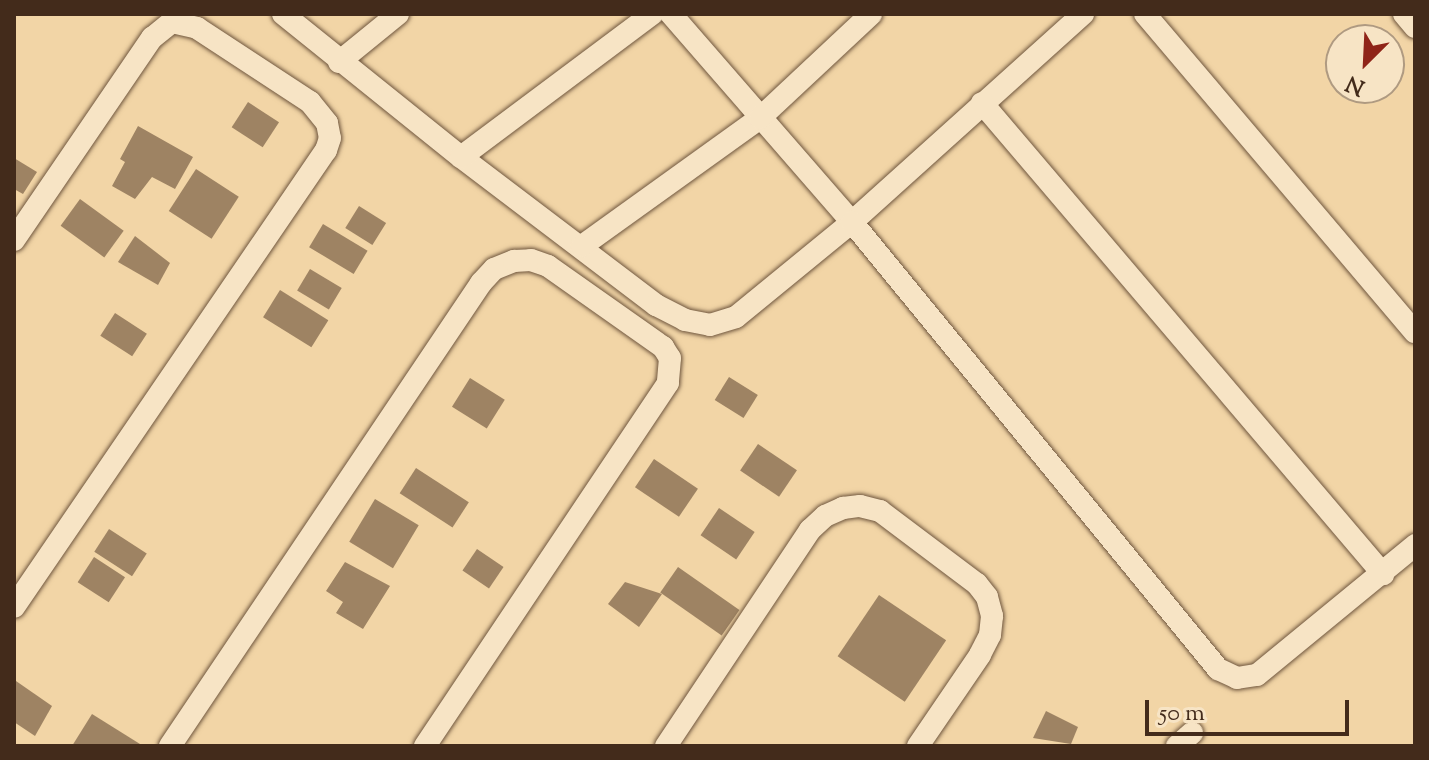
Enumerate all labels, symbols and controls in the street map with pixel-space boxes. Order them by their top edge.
north arrow [1325,24,1405,104]
text: N [1342,66,1371,102]
scale bar [1149,684,1353,734]
text: 50 m [1159,697,1205,731]

